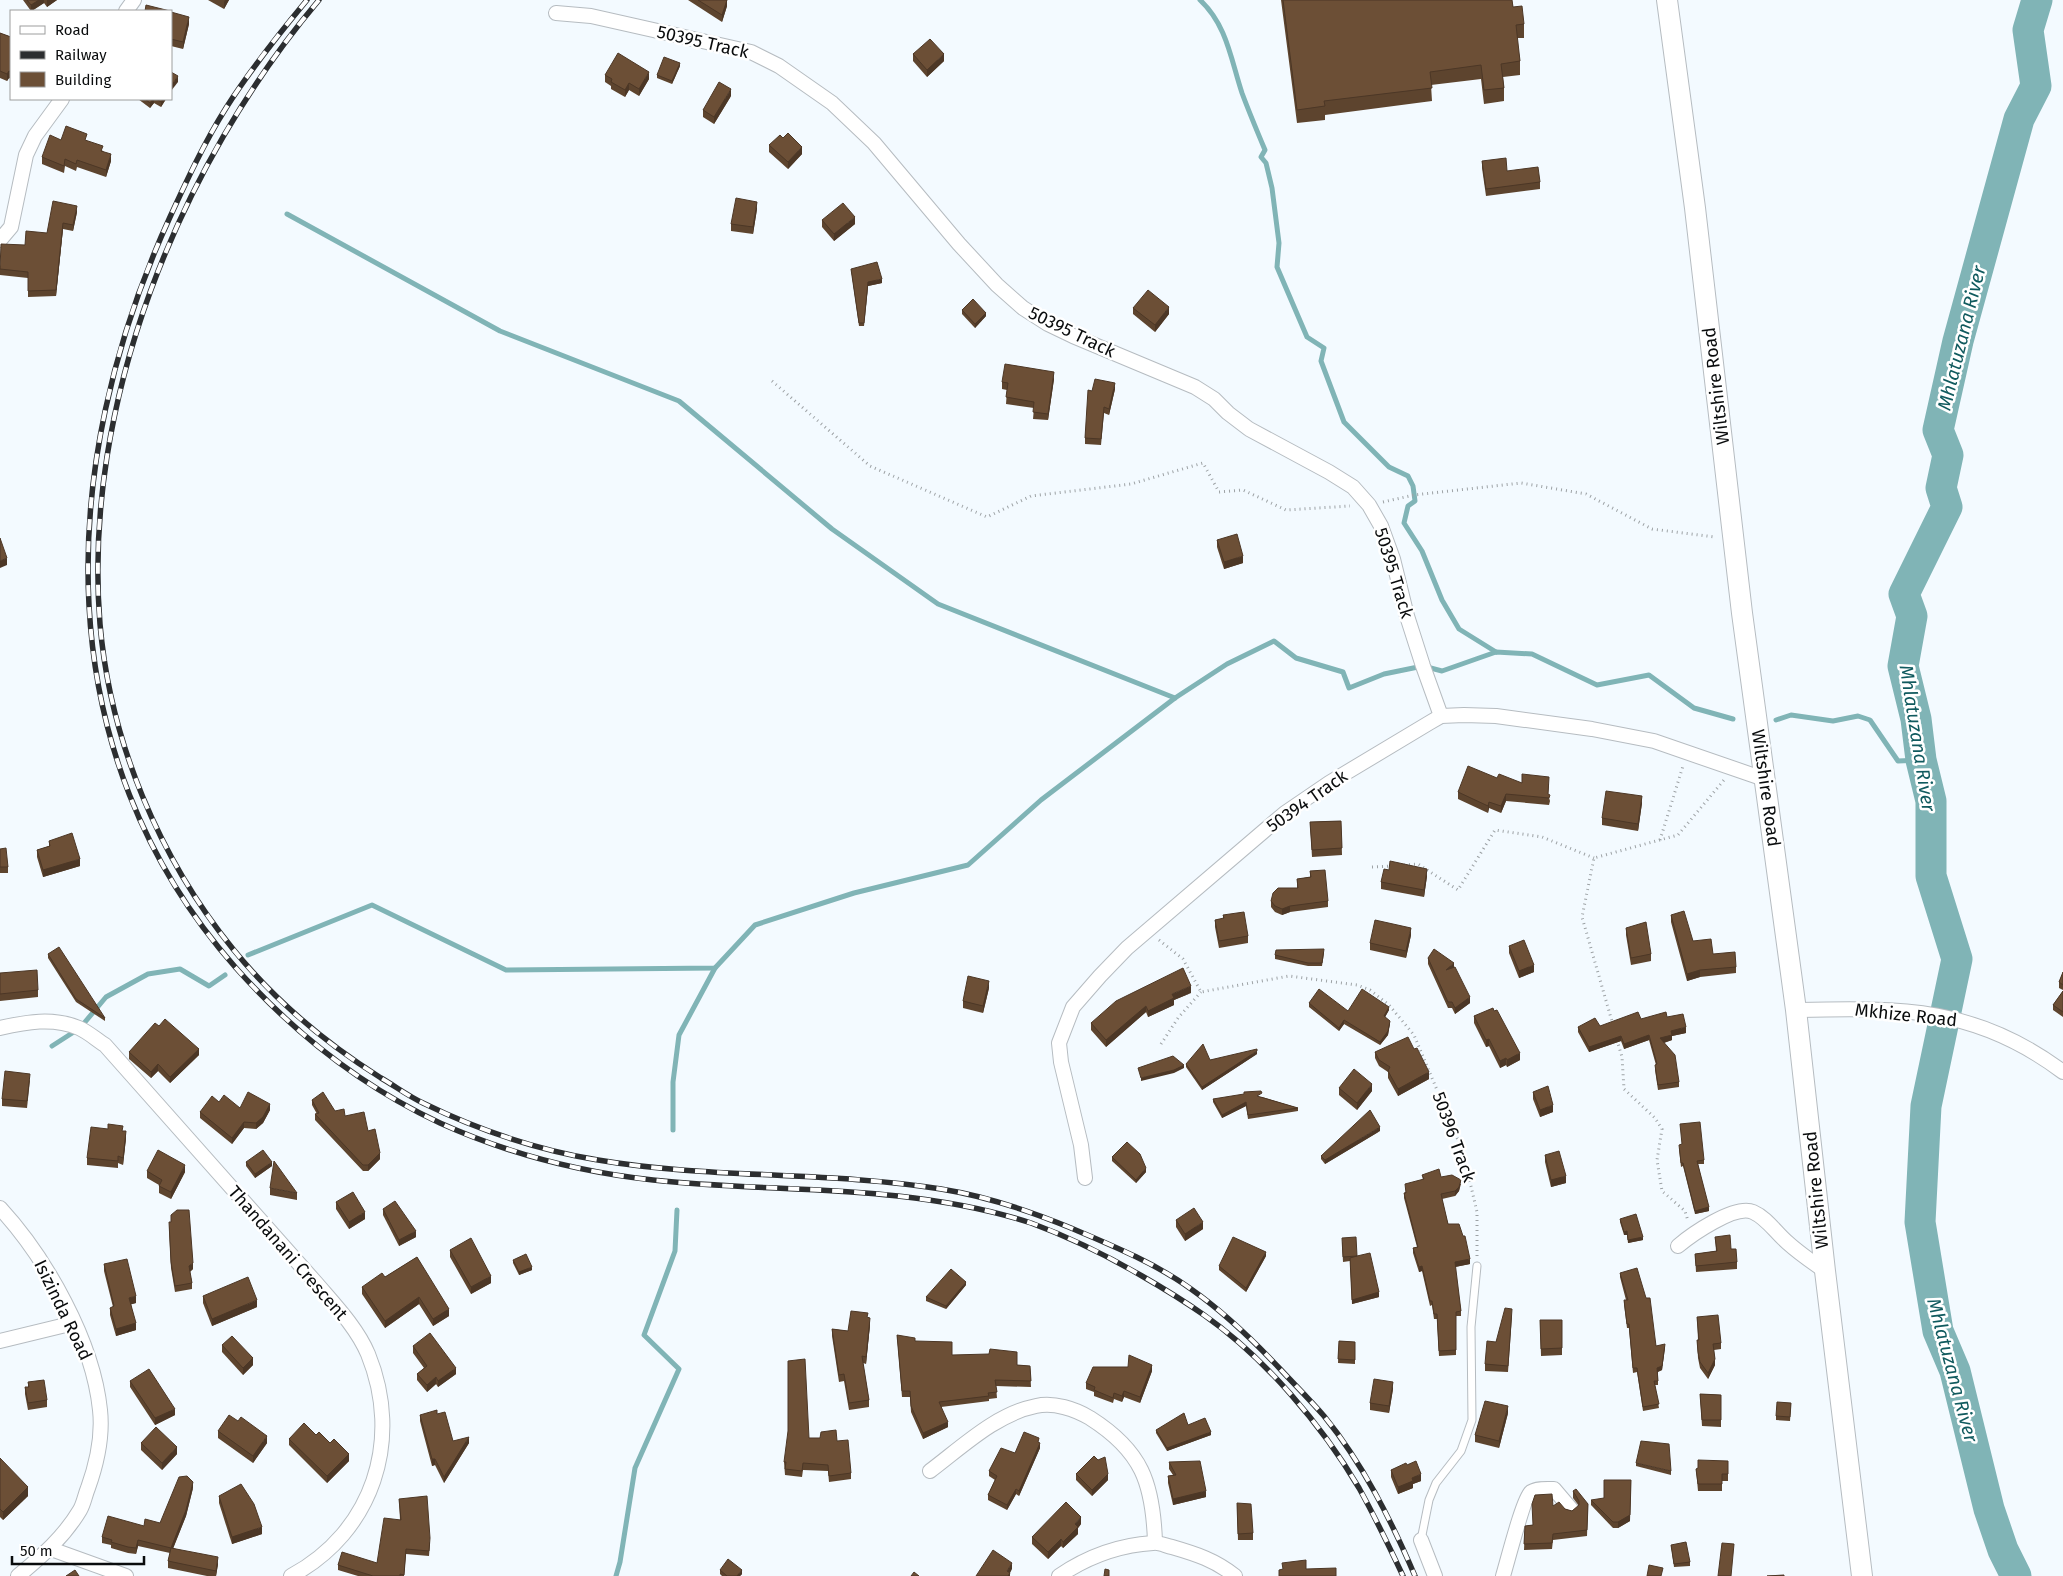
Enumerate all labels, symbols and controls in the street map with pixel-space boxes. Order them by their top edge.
legend [10,10,172,100]
text: Road [55,21,90,39]
street label: 50395 Track [655,21,752,63]
text: Railway [55,46,107,64]
text: Building [55,71,111,89]
water label: Mhlatuzana River [1932,263,1991,413]
street label: 50395 Track [1025,302,1120,363]
street label: Wiltshire Road [1698,326,1734,446]
street label: 50395 Track [1370,525,1418,622]
water label: Mhlatuzana River [1895,663,1941,814]
street label: Wiltshire Road [1747,728,1785,848]
street label: 50394 Track [1262,765,1352,837]
street label: Mkhize Road [1854,999,1958,1031]
street label: 50396 Track [1428,1089,1481,1186]
street label: Wiltshire Road [1799,1130,1833,1250]
street label: Thandanani Crescent [224,1181,353,1325]
street label: Isizinda Road [29,1256,97,1364]
water label: Mhlatuzana River [1922,1296,1983,1445]
scale bar [12,1534,145,1566]
text: 50 m [20,1542,53,1560]

